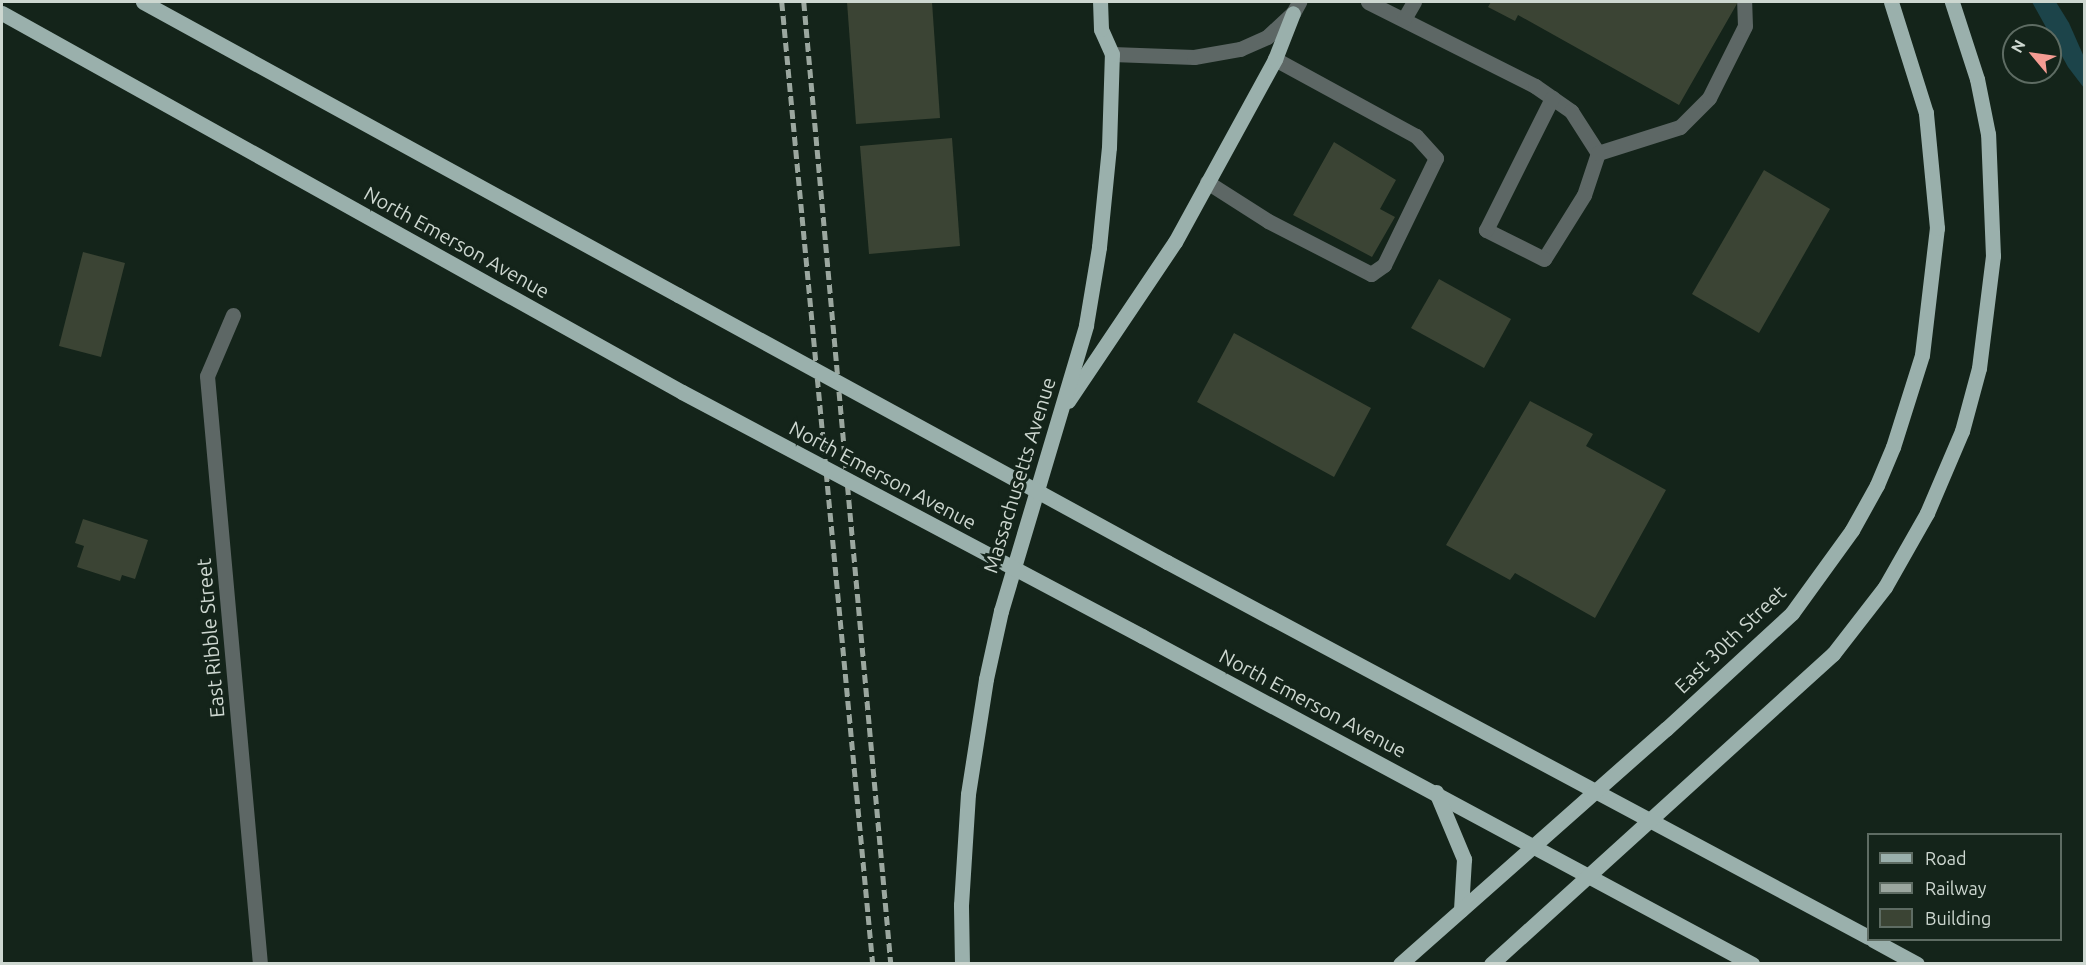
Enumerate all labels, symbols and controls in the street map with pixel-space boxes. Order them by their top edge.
north arrow [2002,24,2062,84]
text: N [2007,37,2029,56]
street label: North Emerson Avenue [360,181,554,303]
street label: Massachusetts Avenue [978,374,1060,576]
street label: North Emerson Avenue [785,416,981,534]
street label: East Ribble Street [191,557,229,719]
street label: East 30th Street [1670,580,1790,698]
street label: North Emerson Avenue [1215,644,1411,762]
legend [1867,833,2062,941]
text: Road [1925,848,1967,868]
text: Railway [1925,878,1986,898]
text: Building [1925,908,1991,928]

